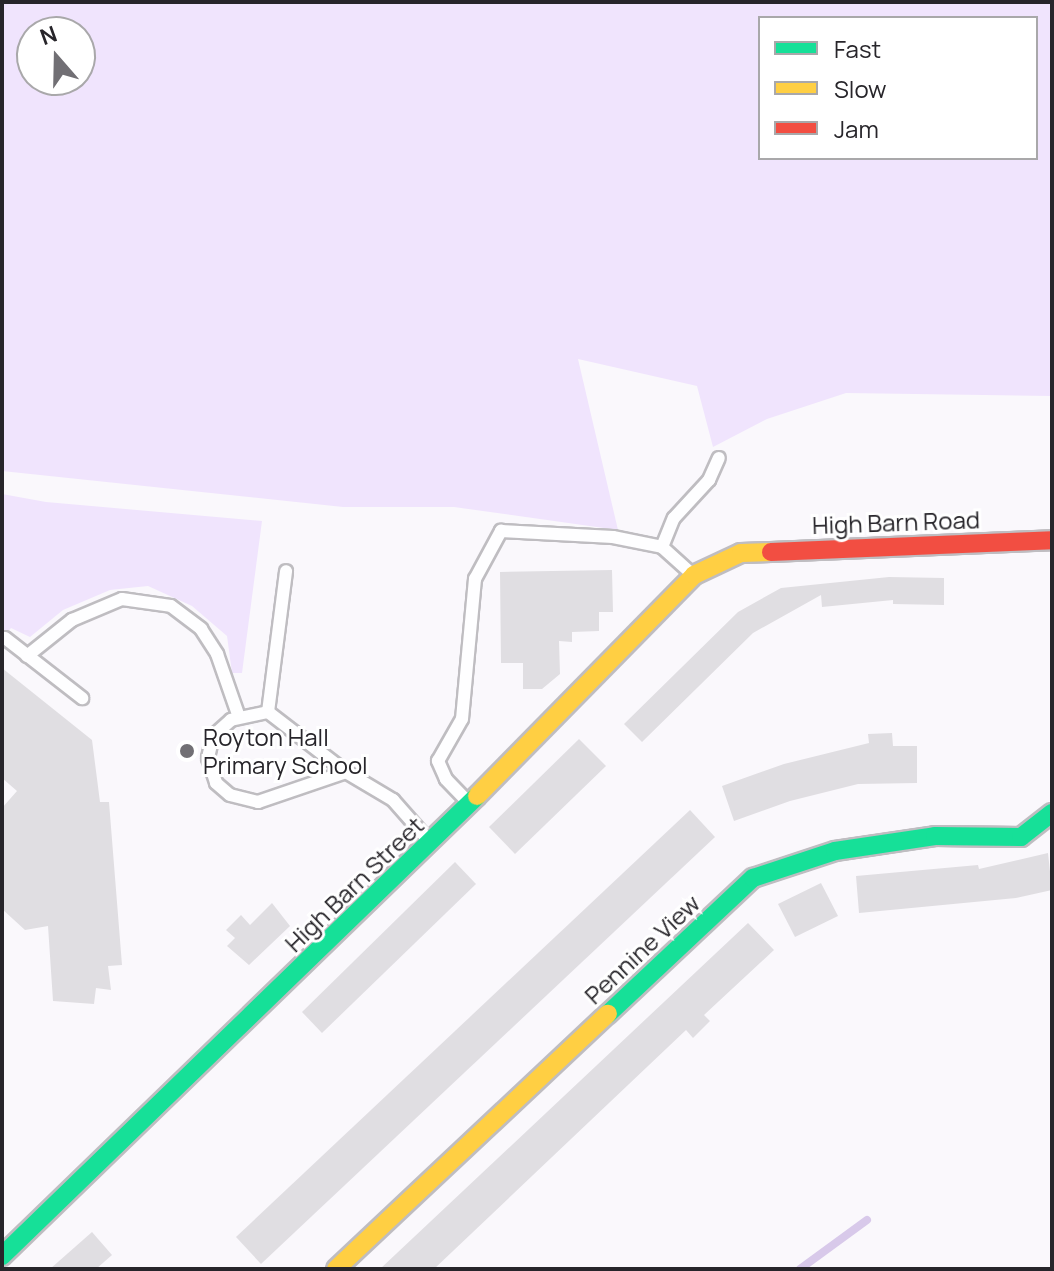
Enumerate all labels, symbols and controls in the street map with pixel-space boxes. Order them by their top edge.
north arrow [16,16,96,96]
legend [758,16,1038,160]
text: N [36,19,61,52]
text: Fast [834,32,881,65]
text: Slow [834,72,887,105]
text: Jam [834,112,879,145]
street label: High Barn Road [812,505,980,539]
place label: Royton Hall Primary School [203,723,368,779]
marker: Royton Hall Primary School [178,742,196,760]
street label: High Barn Street [279,811,429,957]
street label: Pennine View [579,888,705,1010]

